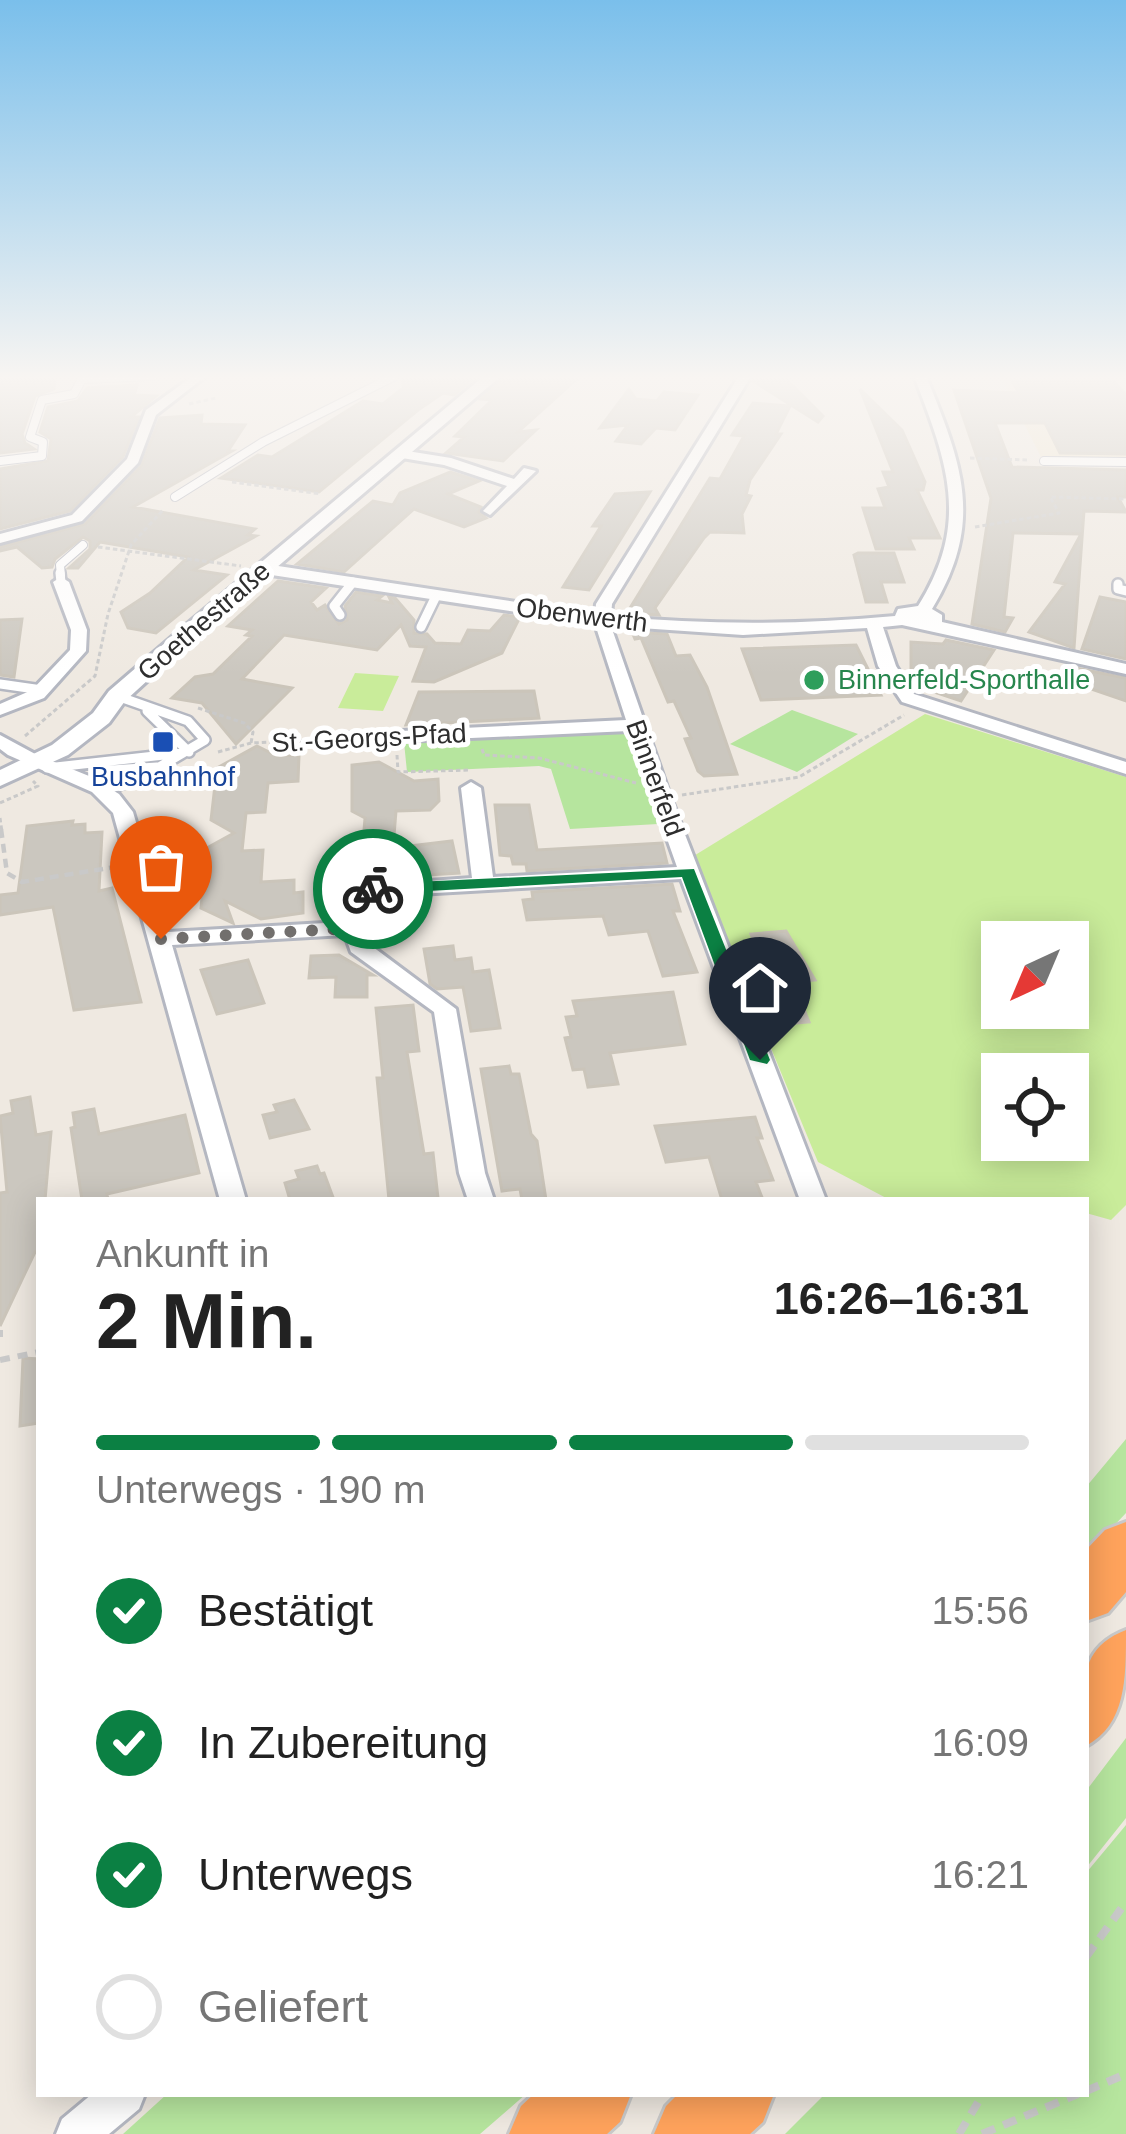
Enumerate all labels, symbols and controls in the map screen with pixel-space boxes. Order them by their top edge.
street label: Goethestraße [132,556,276,686]
street label: Obenwerth [515,592,649,638]
place label: Binnerfeld-Sporthalle [838,665,1090,695]
marker: Binnerfeld-Sporthalle [801,667,827,693]
street label: Binnerfeld [620,716,690,840]
street label: St.-Georgs-Pfad [271,718,467,758]
marker: Busbahnhof [150,729,176,755]
place label: Busbahnhof [91,762,236,792]
pin [110,816,212,939]
courier [313,829,433,949]
icon: bag [128,834,194,900]
icon: bike [340,856,406,922]
north arrow [981,921,1089,1029]
map controls [981,921,1089,1161]
pin [709,937,811,1060]
icon: home [727,955,793,1021]
button: locate [981,1053,1089,1161]
text: Ankunft in [96,1232,269,1275]
text: 16:26–16:31 [774,1273,1029,1324]
text: 2 Min. [96,1277,317,1365]
text: Unterwegs · 190 m [96,1468,425,1511]
icon: check [96,1578,162,1644]
text: Bestätigt [198,1585,373,1636]
text: 15:56 [931,1589,1029,1632]
icon: check [96,1710,162,1776]
text: In Zubereitung [198,1717,488,1768]
text: 16:09 [931,1721,1029,1764]
icon: check [96,1842,162,1908]
text: Unterwegs [198,1849,413,1900]
text: 16:21 [931,1853,1029,1896]
text: Geliefert [198,1981,368,2032]

